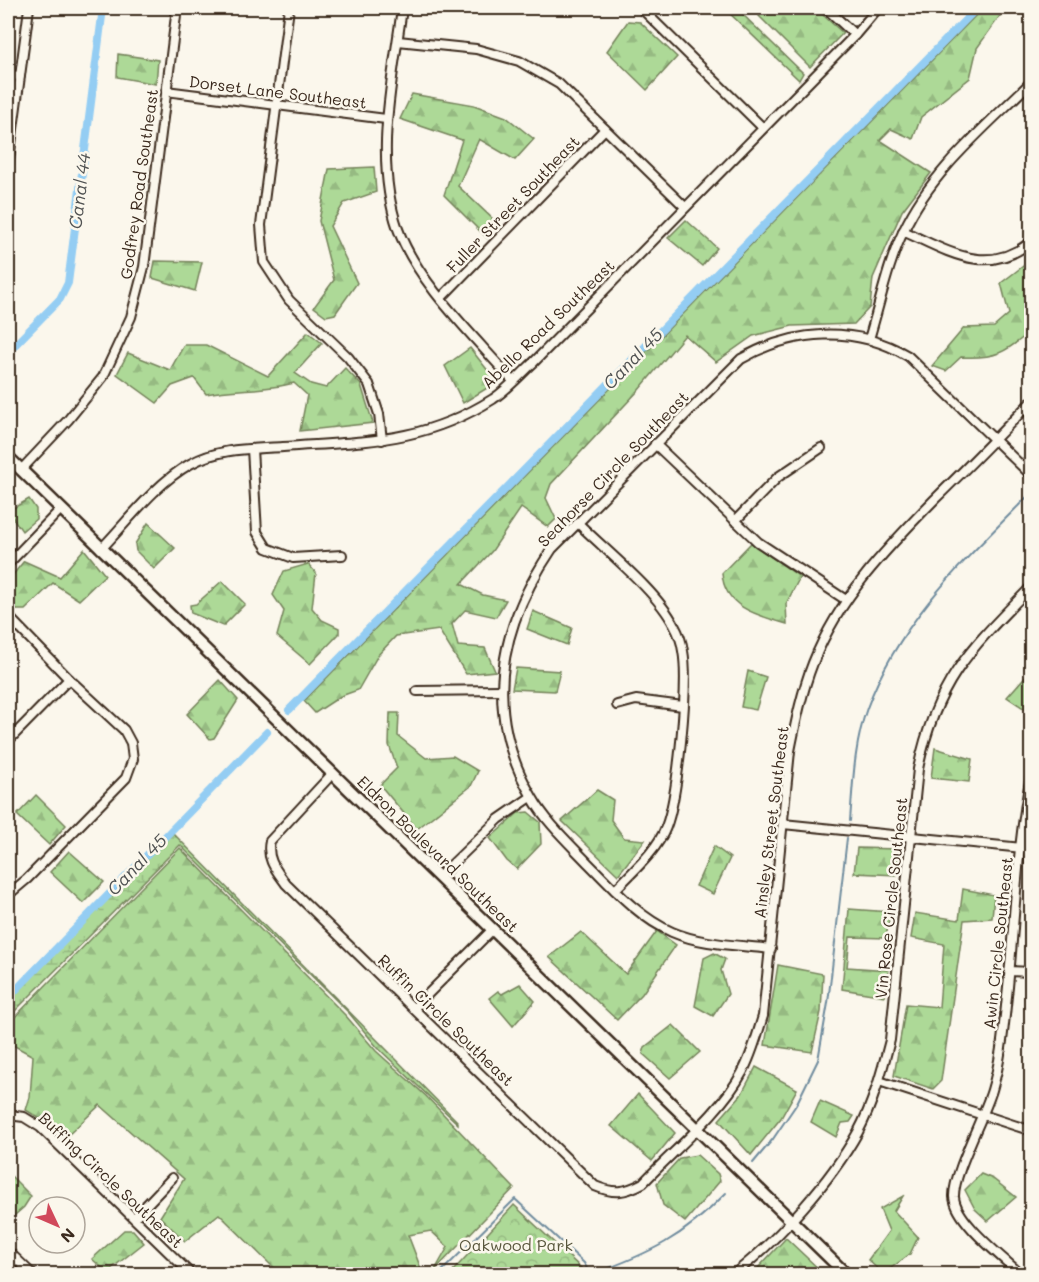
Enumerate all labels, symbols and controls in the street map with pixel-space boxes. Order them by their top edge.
street label: Dorset Lane Southeast [188,70,368,113]
street label: Godfrey Road Southeast [115,87,162,281]
street label: Fuller Street Southeast [442,131,584,277]
water label: Canal 44 [62,151,96,230]
street label: Abello Road Southeast [477,255,619,393]
water label: Canal 45 [597,322,668,394]
street label: Seahorse Circle Southeast [532,386,693,551]
street label: Ainsley Street Southeast [748,724,793,920]
street label: Eldron Boulevard Southeast [353,771,524,936]
street label: Vin Rose Circle Southeast [869,796,912,1000]
water label: Canal 45 [101,828,172,900]
street label: Awin Circle Southeast [978,856,1017,1030]
street label: Ruffin Circle Southeast [374,949,519,1090]
street label: Buffing Circle Southeast [35,1107,188,1252]
north arrow [27,1195,87,1255]
text: N [56,1224,80,1247]
park label: Oakwood Park [459,1234,573,1255]

